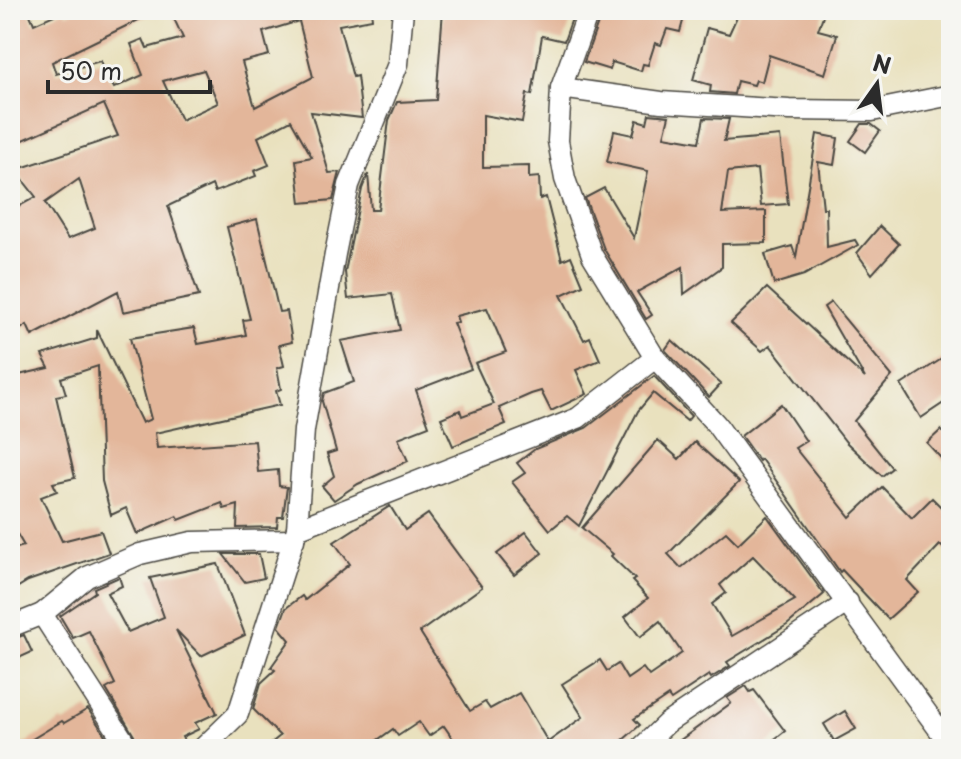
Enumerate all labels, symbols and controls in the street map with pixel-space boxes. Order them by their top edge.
scale bar [48,44,210,94]
north arrow [837,44,917,124]
text: N [870,45,895,81]
text: 50 m [60,52,122,88]

